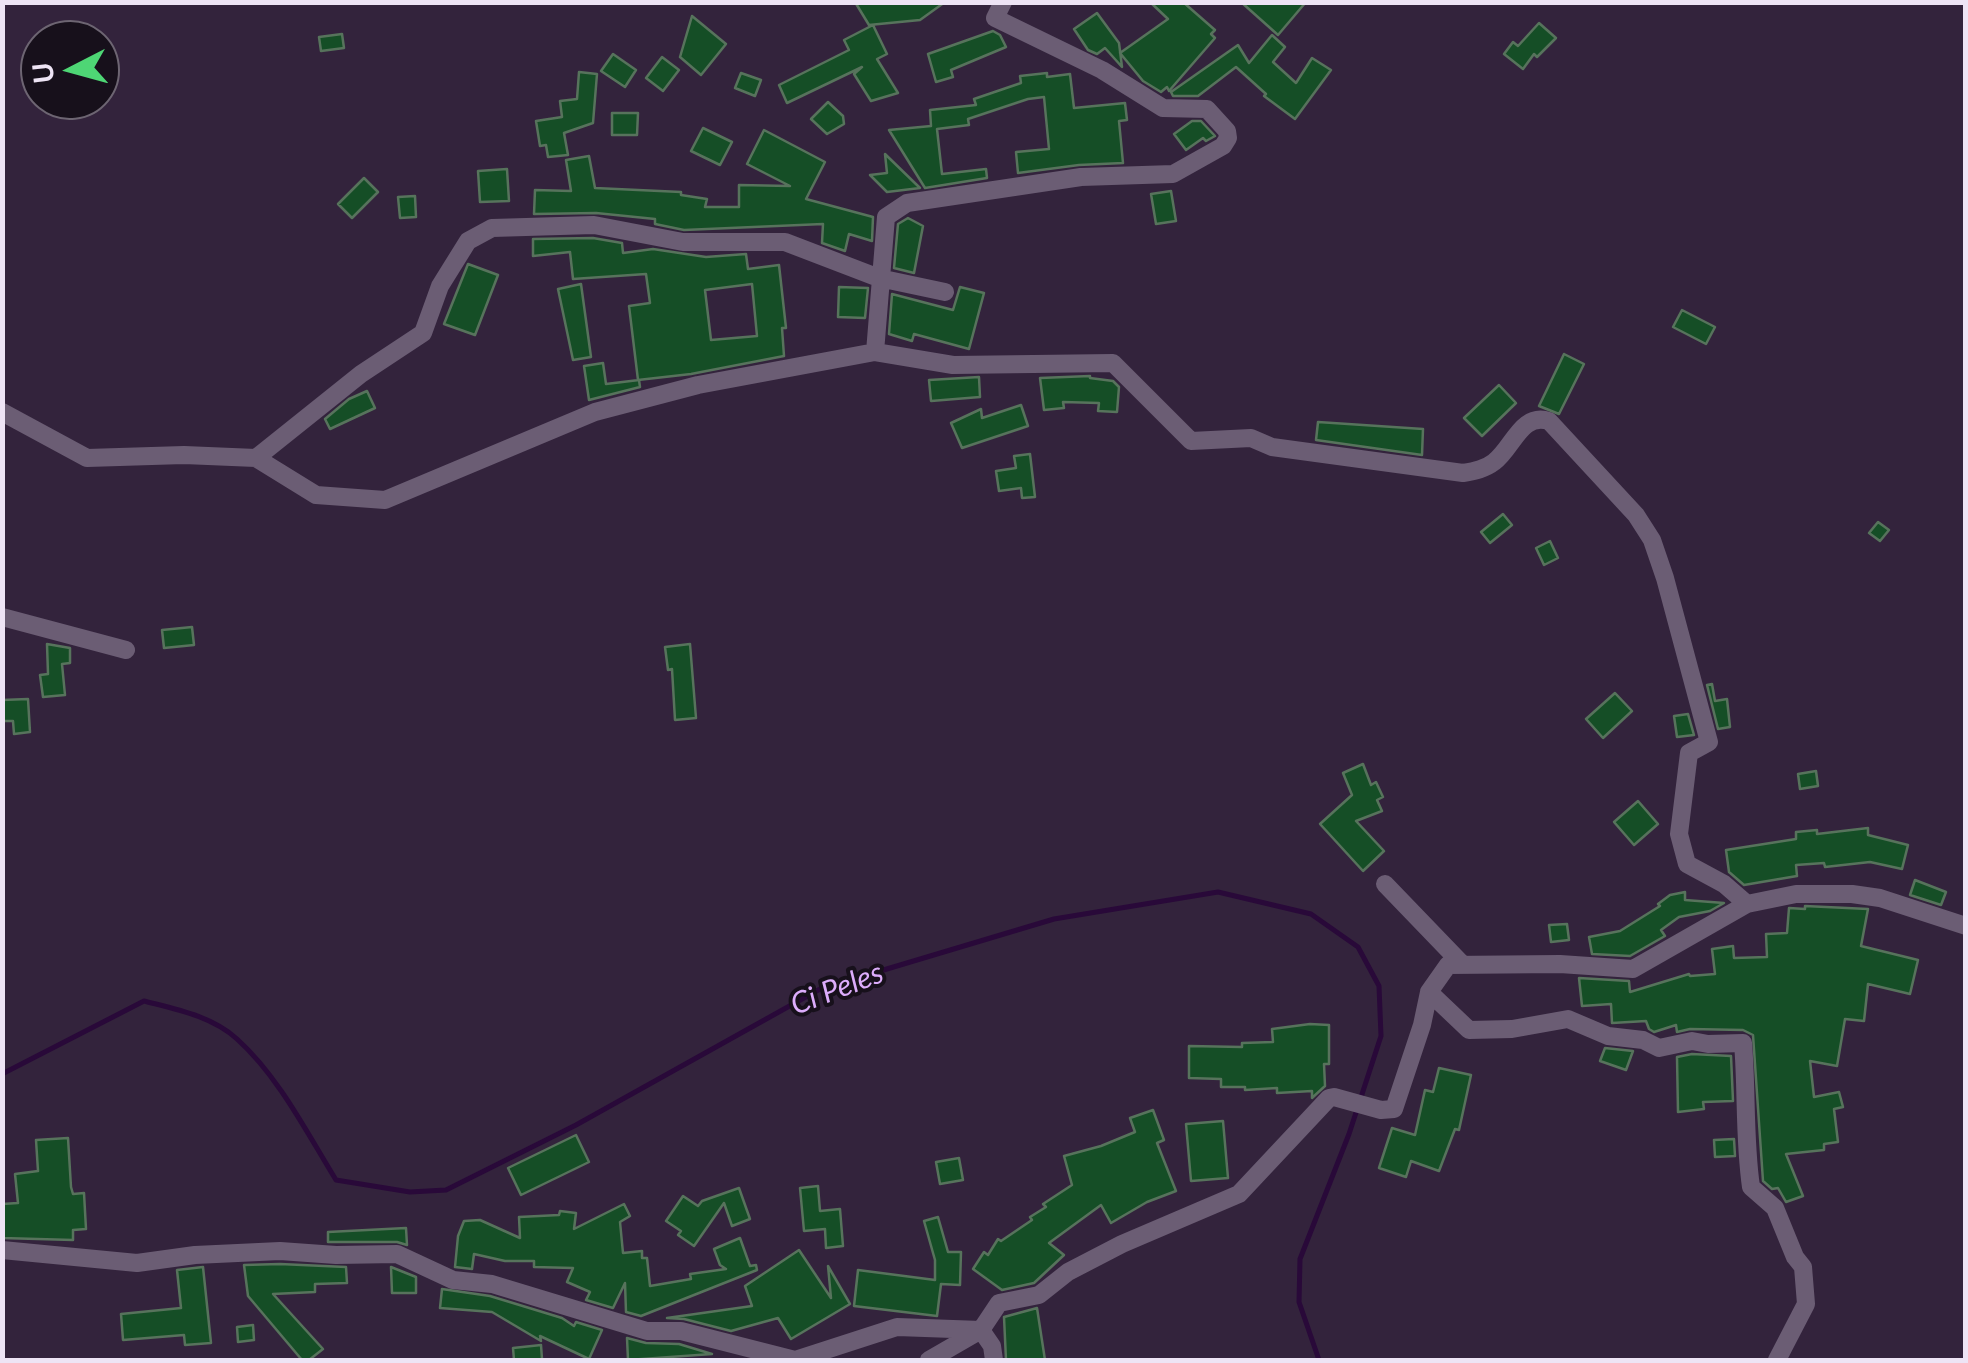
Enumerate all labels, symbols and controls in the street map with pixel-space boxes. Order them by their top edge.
north arrow [20,20,120,120]
text: U [24,61,60,85]
water label: Ci Peles [786,955,888,1023]

